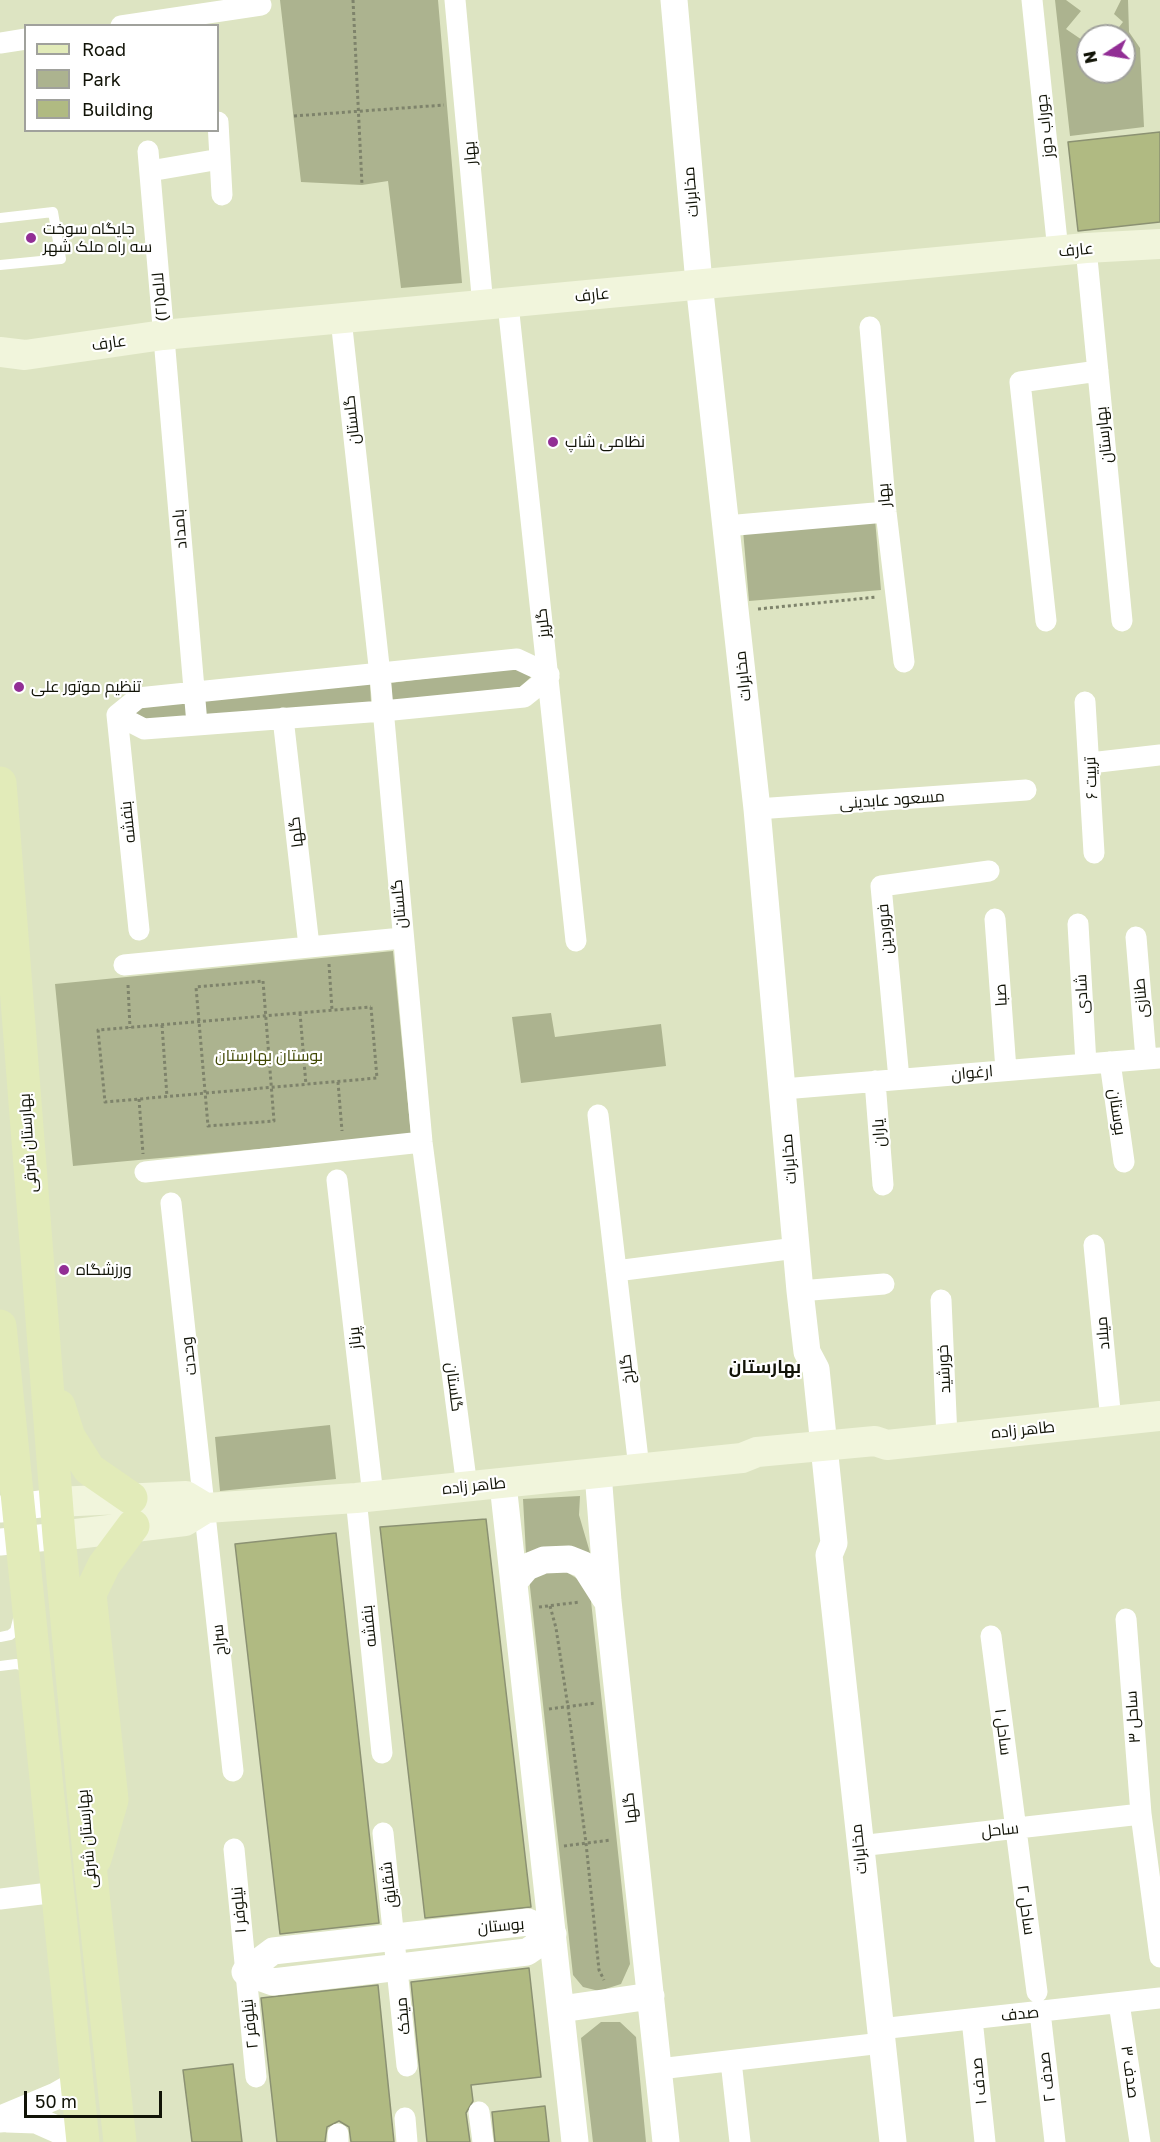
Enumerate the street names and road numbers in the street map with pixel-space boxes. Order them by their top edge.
street label: جوراب دوز [1032,93,1058,159]
street label: بهار [459,140,481,166]
street label: مخابرات [679,166,703,218]
street label: عارف [1058,239,1094,261]
street label: لاله(۲۱) [148,272,172,322]
street label: عارف [574,284,610,306]
street label: عارف [90,331,128,355]
street label: گلستان [340,394,364,446]
street label: بهارستان [1091,406,1117,464]
street label: بهار [873,482,895,508]
street label: بامداد [169,508,191,550]
street label: گلریز [532,607,554,639]
street label: مخابرات [731,650,755,702]
street label: تربیت ۶ [1080,756,1102,800]
street label: مسعود عابدینی [839,787,945,813]
street label: بنفشه [116,800,140,844]
street label: گلها [285,815,307,849]
street label: گلستان [387,878,411,930]
street label: فروردین [873,903,897,955]
street label: شادی [1071,974,1093,1014]
street label: طنازی [1130,977,1152,1019]
street label: صبا [991,983,1011,1007]
street label: ارغوان [950,1062,994,1084]
street label: بوستان [1104,1087,1130,1137]
street label: بهارستان شرقی [15,1093,41,1193]
street label: یاران [868,1118,890,1148]
street label: مخابرات [777,1133,801,1185]
street label: میلاد [1092,1316,1114,1350]
street label: پرناز [344,1326,366,1350]
street label: وحدت [177,1336,201,1376]
street label: خورشید [933,1344,955,1394]
street label: گلرخ [616,1353,638,1385]
street label: گلستان [441,1361,467,1413]
street label: طاهر زاده [990,1417,1056,1443]
street label: طاهر زاده [441,1473,507,1499]
street label: بنفشه [357,1604,381,1648]
street label: سراج [208,1623,230,1657]
street label: ساحل ۳ [1122,1690,1144,1744]
street label: ساحل ۱ [991,1708,1015,1756]
street label: بهارستان شرقی [73,1789,101,1889]
street label: گلها [619,1792,641,1824]
street label: ساحل [980,1818,1020,1842]
street label: مخابرات [847,1823,871,1875]
street label: شقایق [377,1861,401,1909]
street label: ساحل ۲ [1013,1884,1039,1936]
street label: نیلوفر ۱ [227,1886,251,1934]
street label: بوستان [477,1914,525,1938]
street label: میخک [392,1996,414,2036]
street label: نیلوفر ۲ [238,1998,262,2050]
street label: صدف [1000,2002,1040,2026]
street label: صدف ۳ [1117,2044,1143,2100]
street label: صدف ۲ [1034,2051,1060,2103]
street label: صدف ۱ [967,2057,991,2105]

